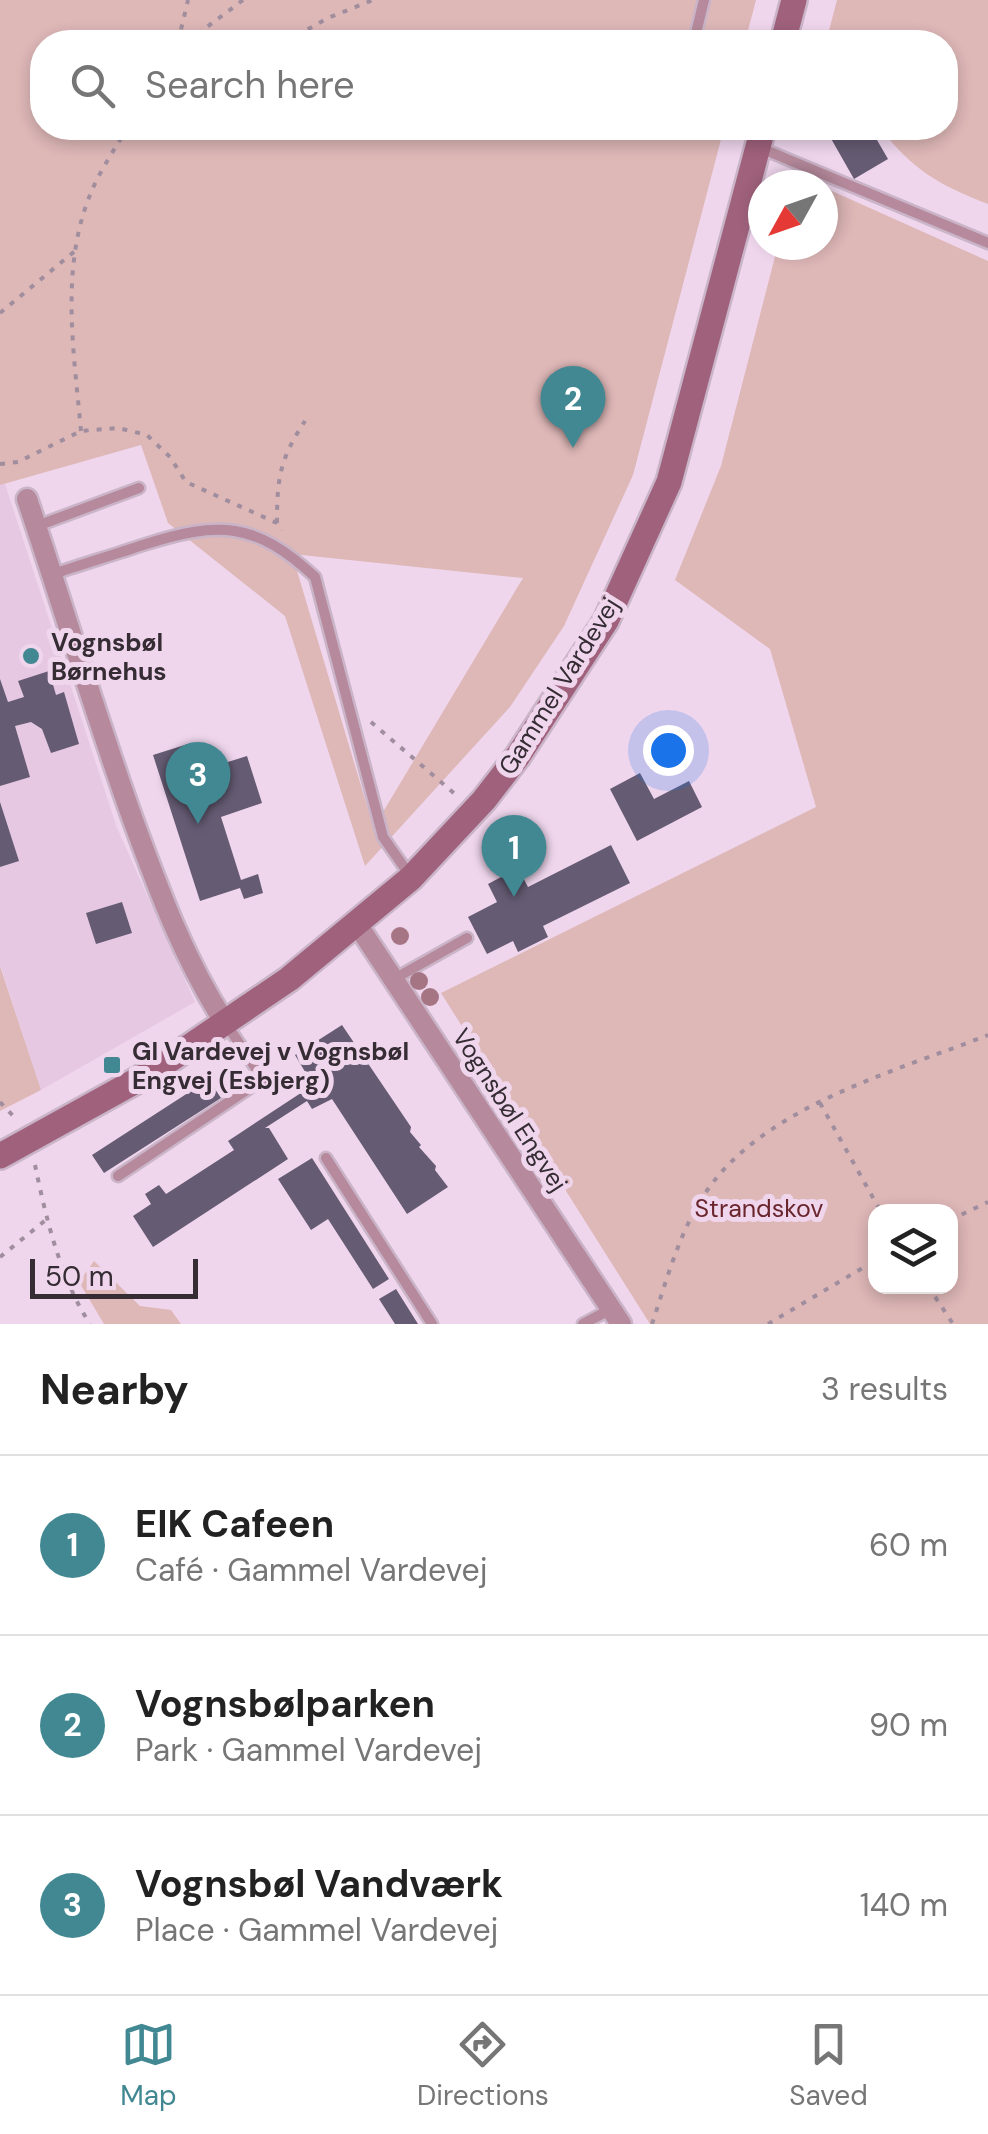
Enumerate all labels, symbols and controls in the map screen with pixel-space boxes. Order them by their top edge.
search box [30,30,958,140]
icon: search [65,58,120,113]
text: Search here [145,60,355,110]
north arrow [748,170,838,260]
pin: 2 [540,366,606,448]
street label: Gammel Vardevej [491,591,627,781]
place label: Vognsbøl Børnehus [51,626,167,688]
marker: Vognsbøl Børnehus [20,645,42,667]
your location [643,725,694,776]
pin: 3 [166,742,230,824]
pin: 1 [482,814,546,897]
street label: Vognsbøl Engvej [445,1022,575,1198]
place label: Gl Vardevej v Vognsbøl Engvej (Esbjerg) [132,1035,409,1097]
marker: Gl Vardevej v Vognsbøl Engvej (Esbjerg) [101,1054,123,1076]
park label: Strandskov [695,1192,823,1225]
map controls [868,1204,958,1294]
button: layers [868,1204,958,1294]
scale bar [30,1254,198,1298]
text: 50 m [45,1258,114,1295]
text: Nearby [40,1362,189,1417]
text: 3 results [821,1368,948,1410]
text: EIK Cafeen [135,1499,334,1549]
text: 1 [67,1524,78,1566]
text: 60 m [869,1524,948,1566]
text: Café · Gammel Vardevej [135,1549,488,1591]
text: Vognsbølparken [135,1679,435,1729]
text: 2 [63,1704,82,1746]
text: 90 m [869,1704,948,1746]
text: Park · Gammel Vardevej [135,1729,482,1771]
text: Vognsbøl Vandværk [135,1859,503,1909]
text: 3 [63,1884,82,1926]
text: 140 m [860,1884,948,1926]
text: Place · Gammel Vardevej [135,1909,498,1951]
tab: Map [120,2017,177,2114]
tab: Directions [417,2017,549,2114]
tab: Saved [789,2017,868,2114]

